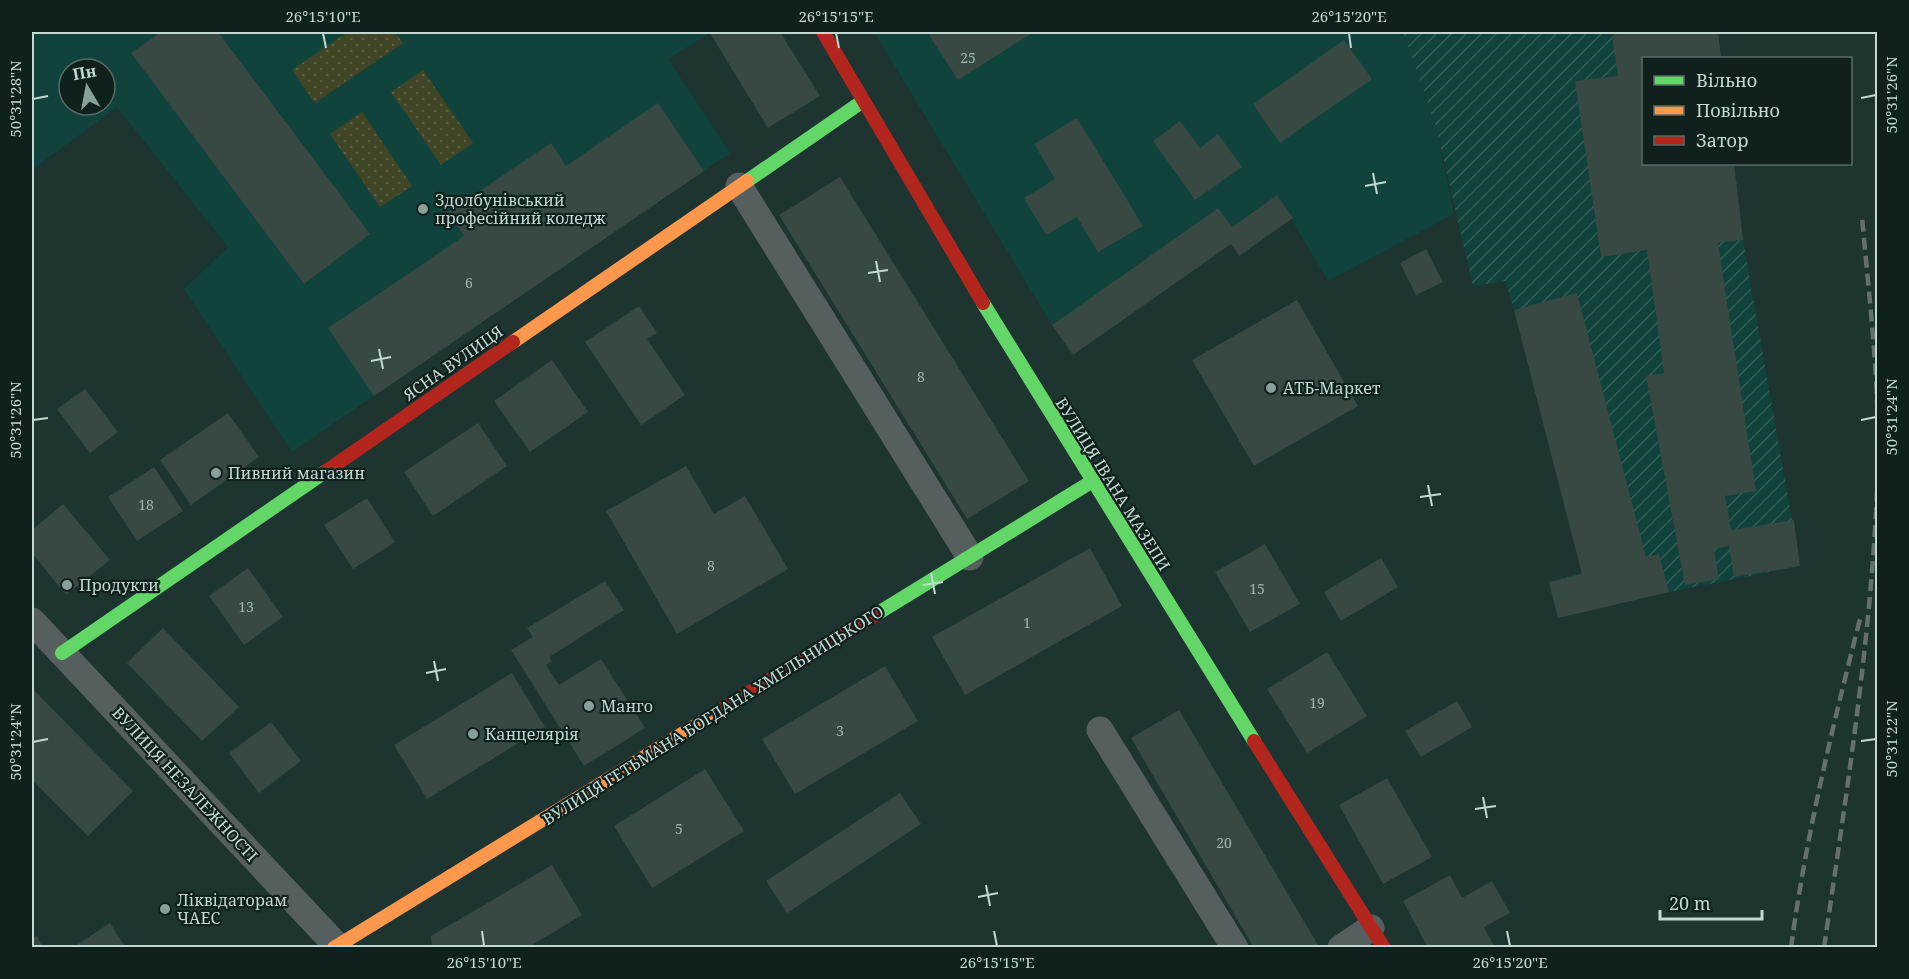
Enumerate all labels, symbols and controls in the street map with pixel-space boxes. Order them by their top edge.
text: 26°15'10"E [285,6,361,26]
text: 26°15'15"E [798,6,874,26]
text: 26°15'20"E [1311,6,1387,26]
house number: 25 [960,48,976,67]
text: 50°31'26"N [1881,56,1901,134]
north arrow [57,57,117,117]
legend [1642,57,1852,165]
text: Пн [71,59,98,85]
text: 50°31'28"N [5,60,25,138]
text: Вільно [1696,68,1757,92]
text: Повільно [1696,98,1780,122]
text: Затор [1696,128,1748,152]
place label: Здолбунівський професійний коледж [435,189,606,229]
marker: Здолбунівський професійний коледж [416,202,430,216]
house number: 6 [465,273,473,292]
street label: ЯСНА ВУЛИЦЯ [398,320,507,406]
house number: 8 [917,367,925,386]
place label: АТБ-Маркет [1283,377,1381,399]
text: 50°31'24"N [1881,378,1901,456]
text: 50°31'26"N [5,381,25,459]
marker: АТБ-Маркет [1264,381,1278,395]
street label: ВУЛИЦЯ ІВАНА МАЗЕПИ [1051,393,1175,575]
place label: Пивний магазин [228,462,365,484]
marker: Пивний магазин [209,466,223,480]
house number: 18 [138,495,154,514]
house number: 8 [707,556,715,575]
place label: Продукти [79,574,159,596]
marker: Продукти [60,578,74,592]
house number: 15 [1249,579,1265,598]
house number: 13 [238,597,254,616]
street label: ВУЛИЦЯ ГЕТЬМАНА БОГДАНА ХМЕЛЬНИЦЬКОГО [538,600,888,830]
house number: 1 [1023,613,1031,632]
house number: 19 [1309,693,1325,712]
place label: Манго [601,695,653,717]
marker: Манго [582,699,596,713]
text: 50°31'22"N [1881,700,1901,778]
street label: ВУЛИЦЯ НЕЗАЛЕЖНОСТІ [107,702,263,866]
text: 50°31'24"N [5,703,25,781]
house number: 3 [836,721,844,740]
place label: Канцелярiя [485,723,579,745]
marker: Канцелярiя [466,727,480,741]
house number: 5 [675,819,683,838]
house number: 20 [1216,833,1232,852]
scale bar [1660,883,1762,921]
place label: Ліквідаторам ЧАЕС [177,889,287,929]
text: 20 m [1669,891,1711,915]
marker: Ліквідаторам ЧАЕС [158,902,172,916]
text: 26°15'10"E [446,952,522,972]
text: 26°15'15"E [959,952,1035,972]
text: 26°15'20"E [1472,952,1548,972]

